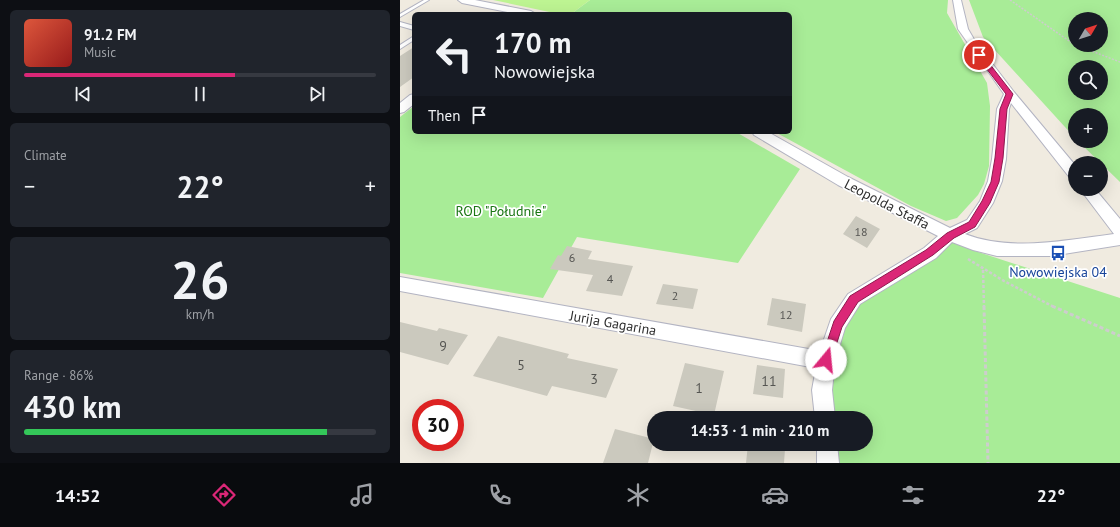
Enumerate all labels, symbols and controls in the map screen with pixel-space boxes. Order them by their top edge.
north arrow [1068,12,1108,52]
map controls [1068,12,1108,196]
text: 170 m [494,24,571,61]
text: 91.2 FM [84,25,137,44]
icon: left [428,28,480,80]
pin [962,38,996,72]
text: Music [84,44,116,61]
icon: arrive [968,44,990,66]
text: Nowowiejska [494,60,595,83]
button: search [1068,60,1108,100]
icon: previous [72,83,94,105]
icon: pause [189,83,211,105]
icon: next [306,83,328,105]
icon: arrive [468,104,490,126]
text: Then [428,106,460,125]
button: + [1068,108,1108,148]
text: Climate [24,147,67,164]
button: − [1068,156,1108,196]
text: 22° [176,167,224,206]
text: − [24,172,35,200]
text: + [365,172,376,200]
street label: Leopolda Staffa [841,175,933,233]
park label: ROD "Południe" [456,202,546,220]
house number: 18 [854,224,868,239]
bus stop icon: Nowowiejska 04 [1049,244,1067,262]
text: 26 [171,246,229,313]
house number: 6 [569,250,575,265]
place label: Nowowiejska 04 [1009,263,1107,281]
house number: 4 [607,271,614,286]
house number: 2 [672,288,678,303]
text: km/h [186,306,214,323]
street label: Jurija Gagarina [567,306,658,339]
house number: 12 [779,307,793,322]
house number: 9 [439,337,447,355]
position arrow [805,339,847,381]
house number: 5 [517,356,525,374]
text: Range · 86% [24,367,93,384]
house number: 3 [590,370,598,388]
house number: 11 [761,372,777,390]
house number: 1 [695,379,703,397]
text: 430 km [24,387,122,426]
speed limit sign: 30 [412,399,464,451]
text: 14:53 · 1 min · 210 m [691,421,829,440]
icon: directions [210,481,238,509]
icon: music [348,481,376,509]
icon: phone [486,481,514,509]
icon: climate [624,481,652,509]
icon: car [761,481,789,509]
icon: filters [899,481,927,509]
text: 14:52 [55,484,101,507]
text: 22° [1037,484,1065,507]

